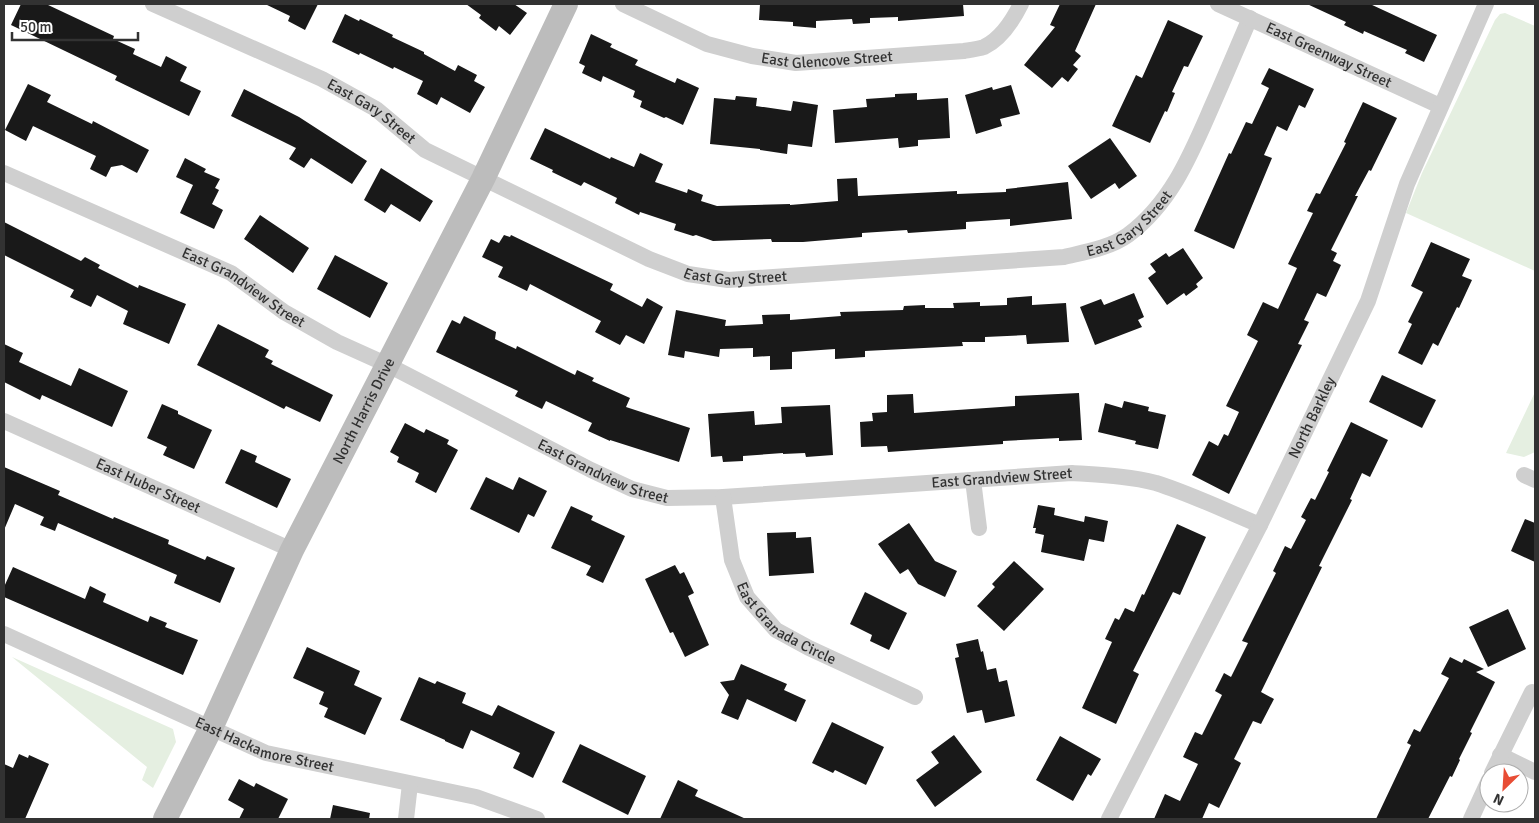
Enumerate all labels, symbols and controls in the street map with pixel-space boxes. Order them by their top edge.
scale bar [12,10,139,42]
text: 50 m [20,18,51,36]
street label: East Greenway Street [1263,18,1395,92]
street label: East Glencove Street [760,47,893,72]
street label: East Gary Street [324,75,420,147]
street label: East Gary Street [1085,187,1176,260]
street label: East Grandview Street [179,244,308,331]
street label: East Gary Street [681,264,787,289]
street label: North Harris Drive [329,355,398,467]
street label: North Barkley [1285,373,1339,461]
street label: East Grandview Street [535,435,670,507]
street label: East Huber Street [93,454,203,517]
street label: East Grandview Street [931,464,1073,492]
street label: East Granada Circle [733,579,839,668]
street label: East Hackamore Street [192,713,336,776]
north arrow [1479,763,1529,813]
text: N [1491,790,1507,809]

